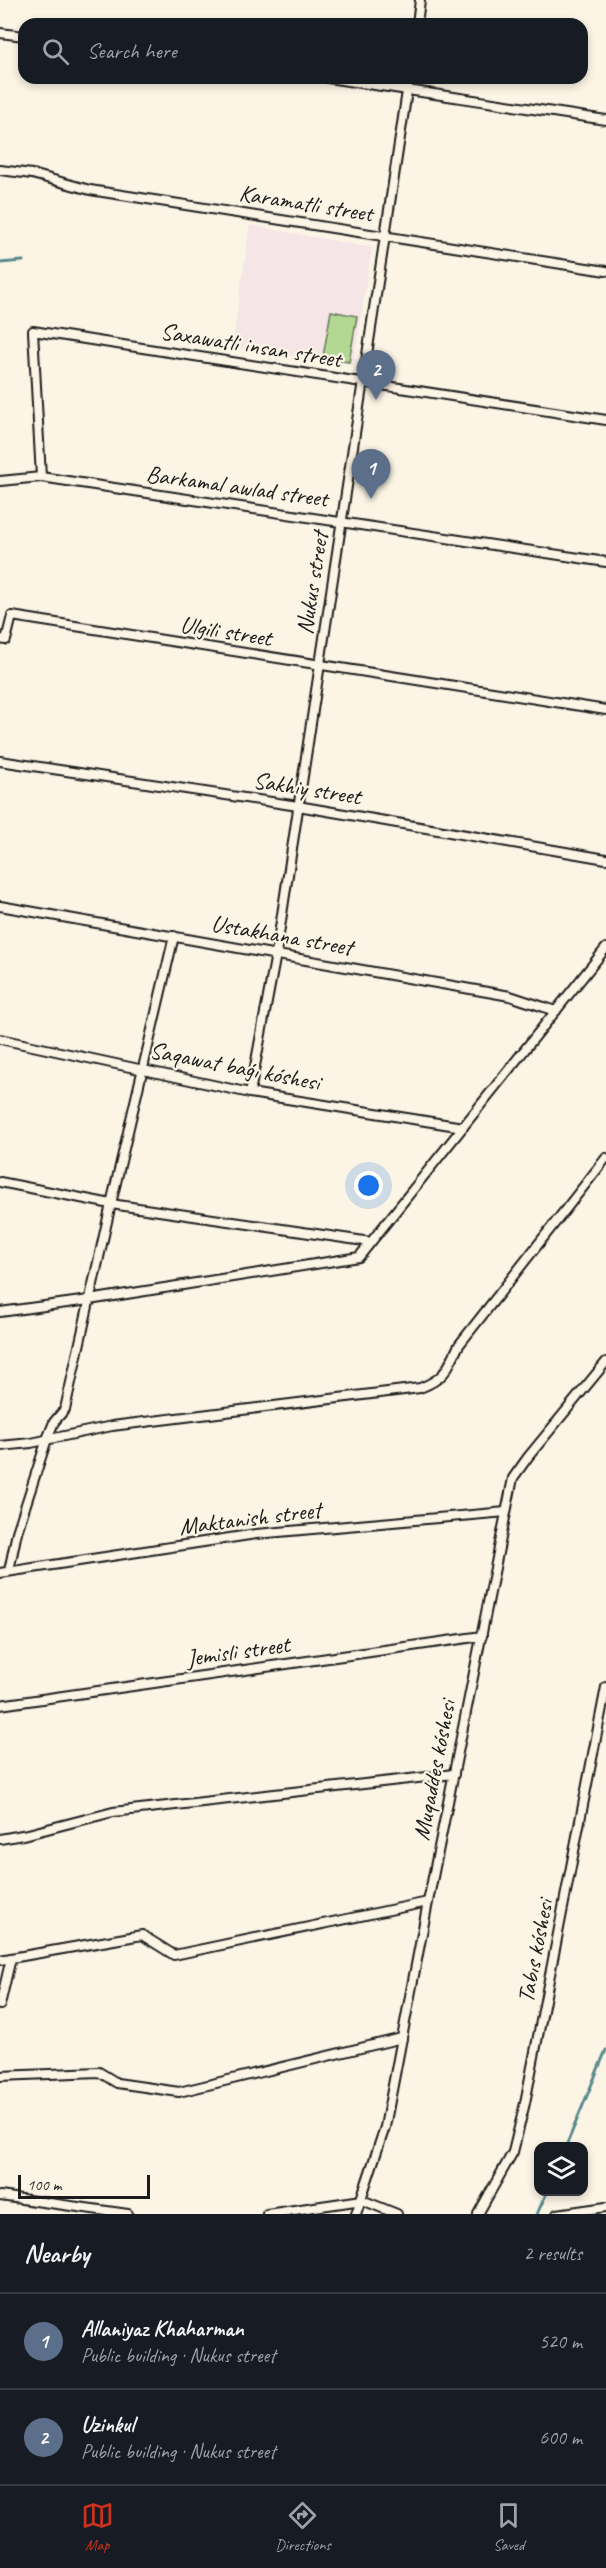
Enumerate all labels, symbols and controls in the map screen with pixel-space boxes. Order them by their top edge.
search box [18,18,588,84]
icon: search [39,35,72,68]
text: Search here [87,37,177,65]
street label: Karamatli street [237,178,377,229]
street label: Saxawatli insan street [159,316,346,374]
pin: 2 [356,350,395,400]
pin: 1 [352,450,391,499]
street label: Barkamal awlad street [144,458,332,514]
street label: Nukus street [289,527,335,636]
street label: Ulgili street [178,609,276,653]
street label: Sakhiy street [251,765,365,812]
street label: Ustakhana street [209,908,358,963]
street label: Saqawat baǵı kóshesi [147,1035,325,1098]
your location [354,1171,383,1200]
street label: Maktanish street [177,1494,326,1542]
street label: Jemisli street [184,1629,293,1673]
street label: Muqaddes kóshesi [406,1695,463,1843]
street label: Tabıs kóshesi [510,1894,560,2005]
map controls [534,2142,588,2196]
button: layers [534,2142,588,2196]
scale bar [18,2172,150,2200]
text: 100 m [27,2175,61,2195]
text: Nearby [24,2237,89,2270]
text: 2 results [523,2241,582,2266]
text: Allaniyaz Khaharman [81,2315,244,2343]
text: 1 [39,2329,48,2354]
text: 520 m [539,2329,582,2354]
text: Public building · Nukus street [81,2343,276,2368]
text: Uzinkul [81,2411,134,2439]
text: 2 [39,2425,48,2450]
text: 600 m [539,2425,582,2450]
text: Public building · Nukus street [81,2439,276,2464]
tab: Map [81,2499,114,2555]
tab: Directions [275,2499,331,2555]
tab: Saved [492,2499,525,2555]

